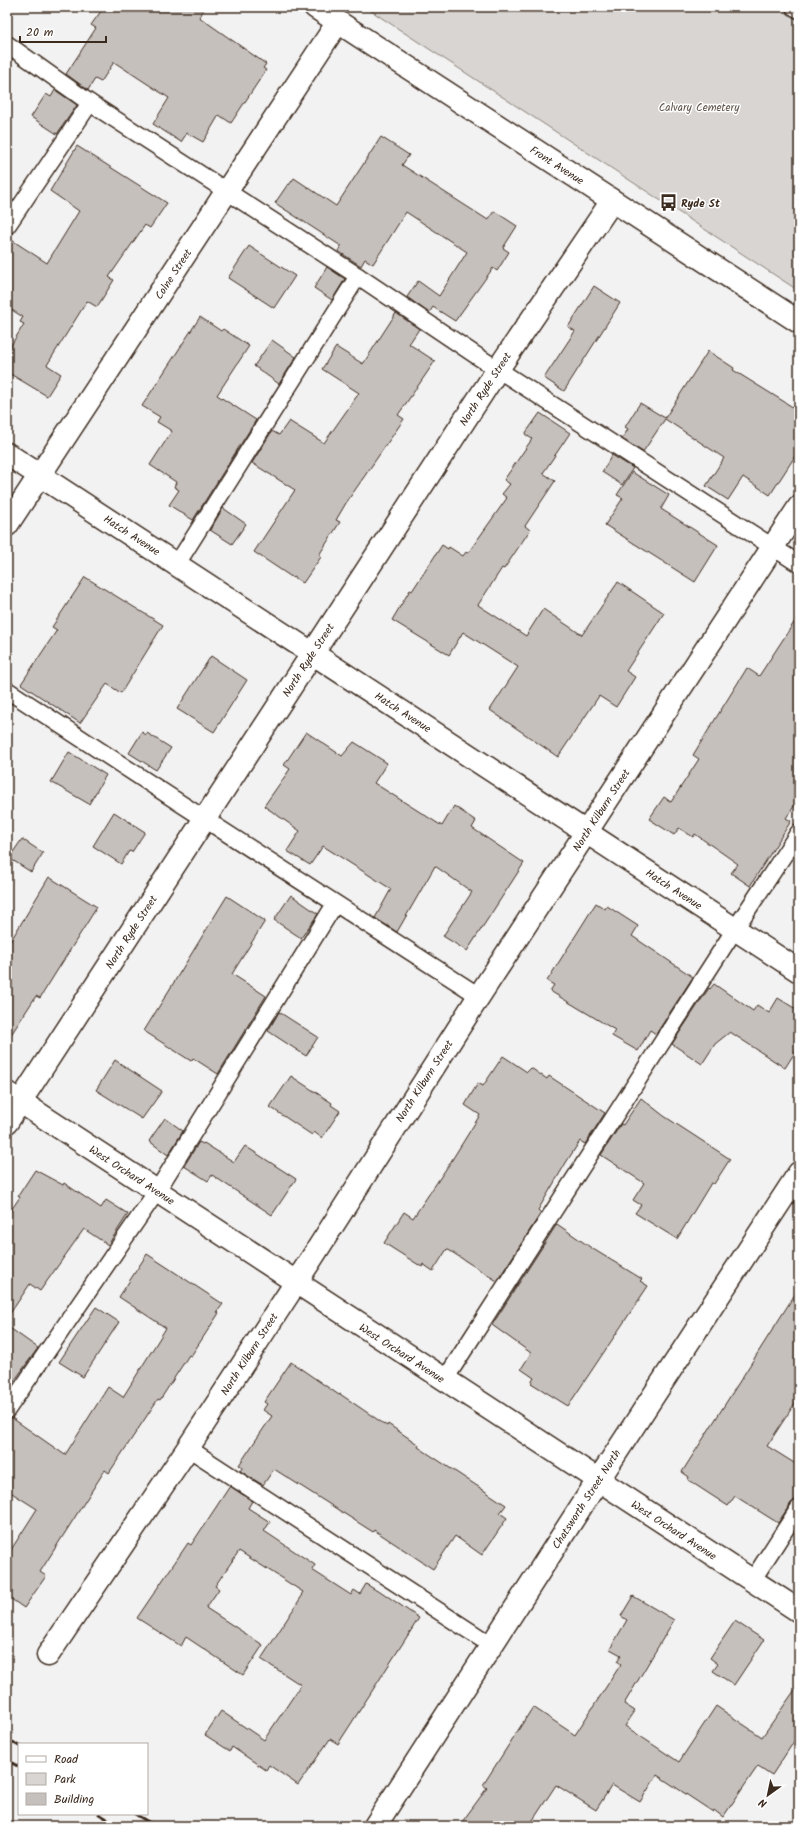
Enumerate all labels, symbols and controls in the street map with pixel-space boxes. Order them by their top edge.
scale bar [20,18,106,44]
text: 20 m [26,23,54,42]
park label: Calvary Cemetery [659,99,740,117]
street label: Front Avenue [526,142,587,190]
bus stop icon: Ryde St [658,193,678,213]
place label: Ryde St [681,195,721,213]
street label: Colne Street [151,245,197,304]
street label: North Ryde Street [455,348,517,430]
street label: Hatch Avenue [100,511,163,561]
street label: North Ryde Street [278,619,340,701]
street label: Hatch Avenue [371,688,434,738]
street label: North Kilburn Street [568,765,636,855]
street label: Hatch Avenue [642,865,705,915]
street label: North Ryde Street [101,891,163,973]
street label: North Kilburn Street [391,1036,459,1126]
street label: West Orchard Avenue [85,1141,178,1210]
street label: North Kilburn Street [216,1309,284,1399]
street label: West Orchard Avenue [355,1319,448,1388]
street label: Chatsworth Street North [548,1446,626,1553]
street label: West Orchard Avenue [627,1496,720,1565]
legend [18,1743,148,1815]
text: Road [54,1750,79,1769]
text: Park [54,1770,76,1789]
north arrow [748,1775,788,1815]
text: Building [54,1790,94,1809]
text: N [755,1793,771,1812]

